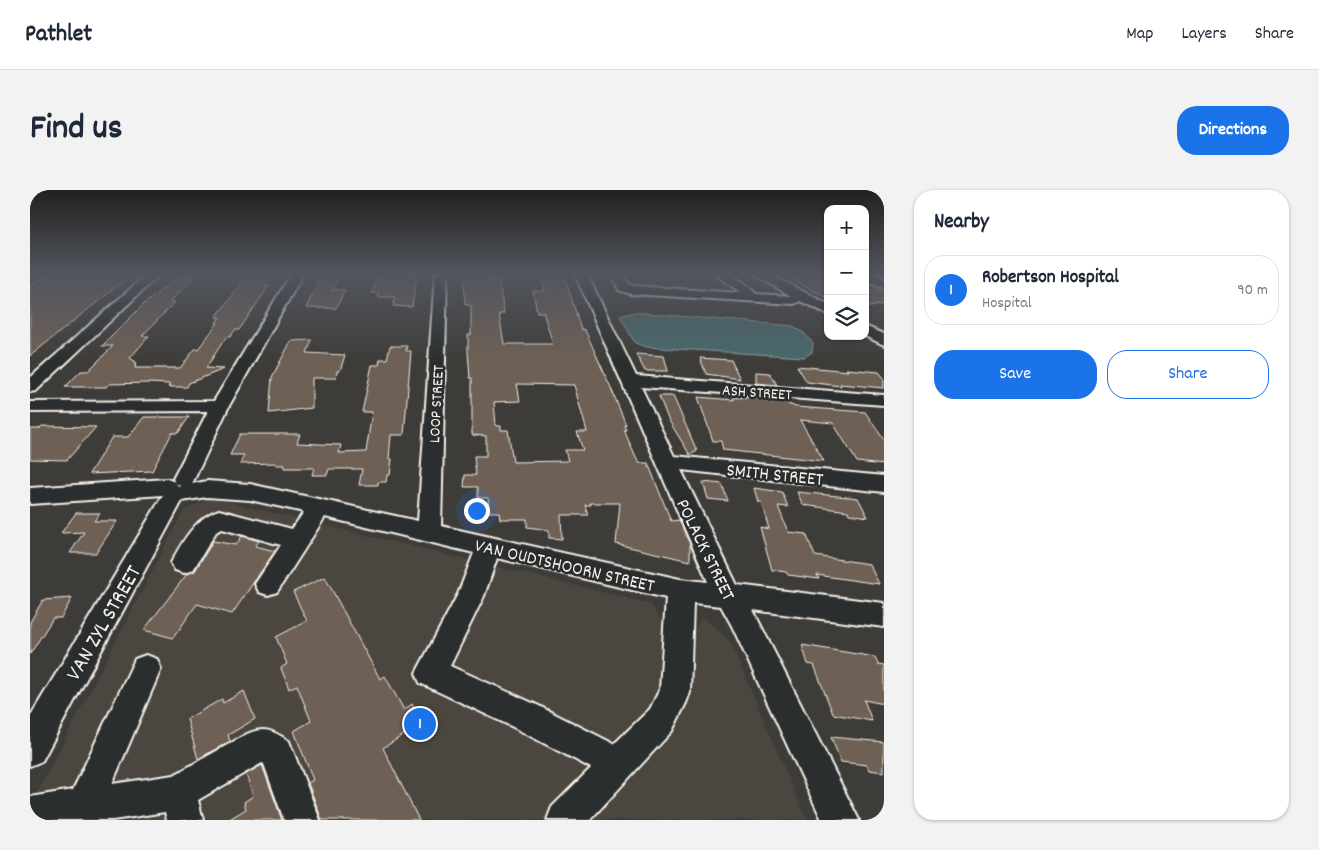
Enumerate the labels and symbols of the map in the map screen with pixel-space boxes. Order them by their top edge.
street label: LOOP STREET [424,364,451,444]
street label: ASH STREET [721,380,793,407]
street label: SMITH STREET [725,458,825,495]
street label: POLACK STREET [668,495,740,606]
your location [464,498,490,524]
street label: VAN OUDTSHOORN STREET [472,534,657,601]
street label: VAN ZYL STREET [60,560,151,687]
pin: 1 [404,705,436,743]

